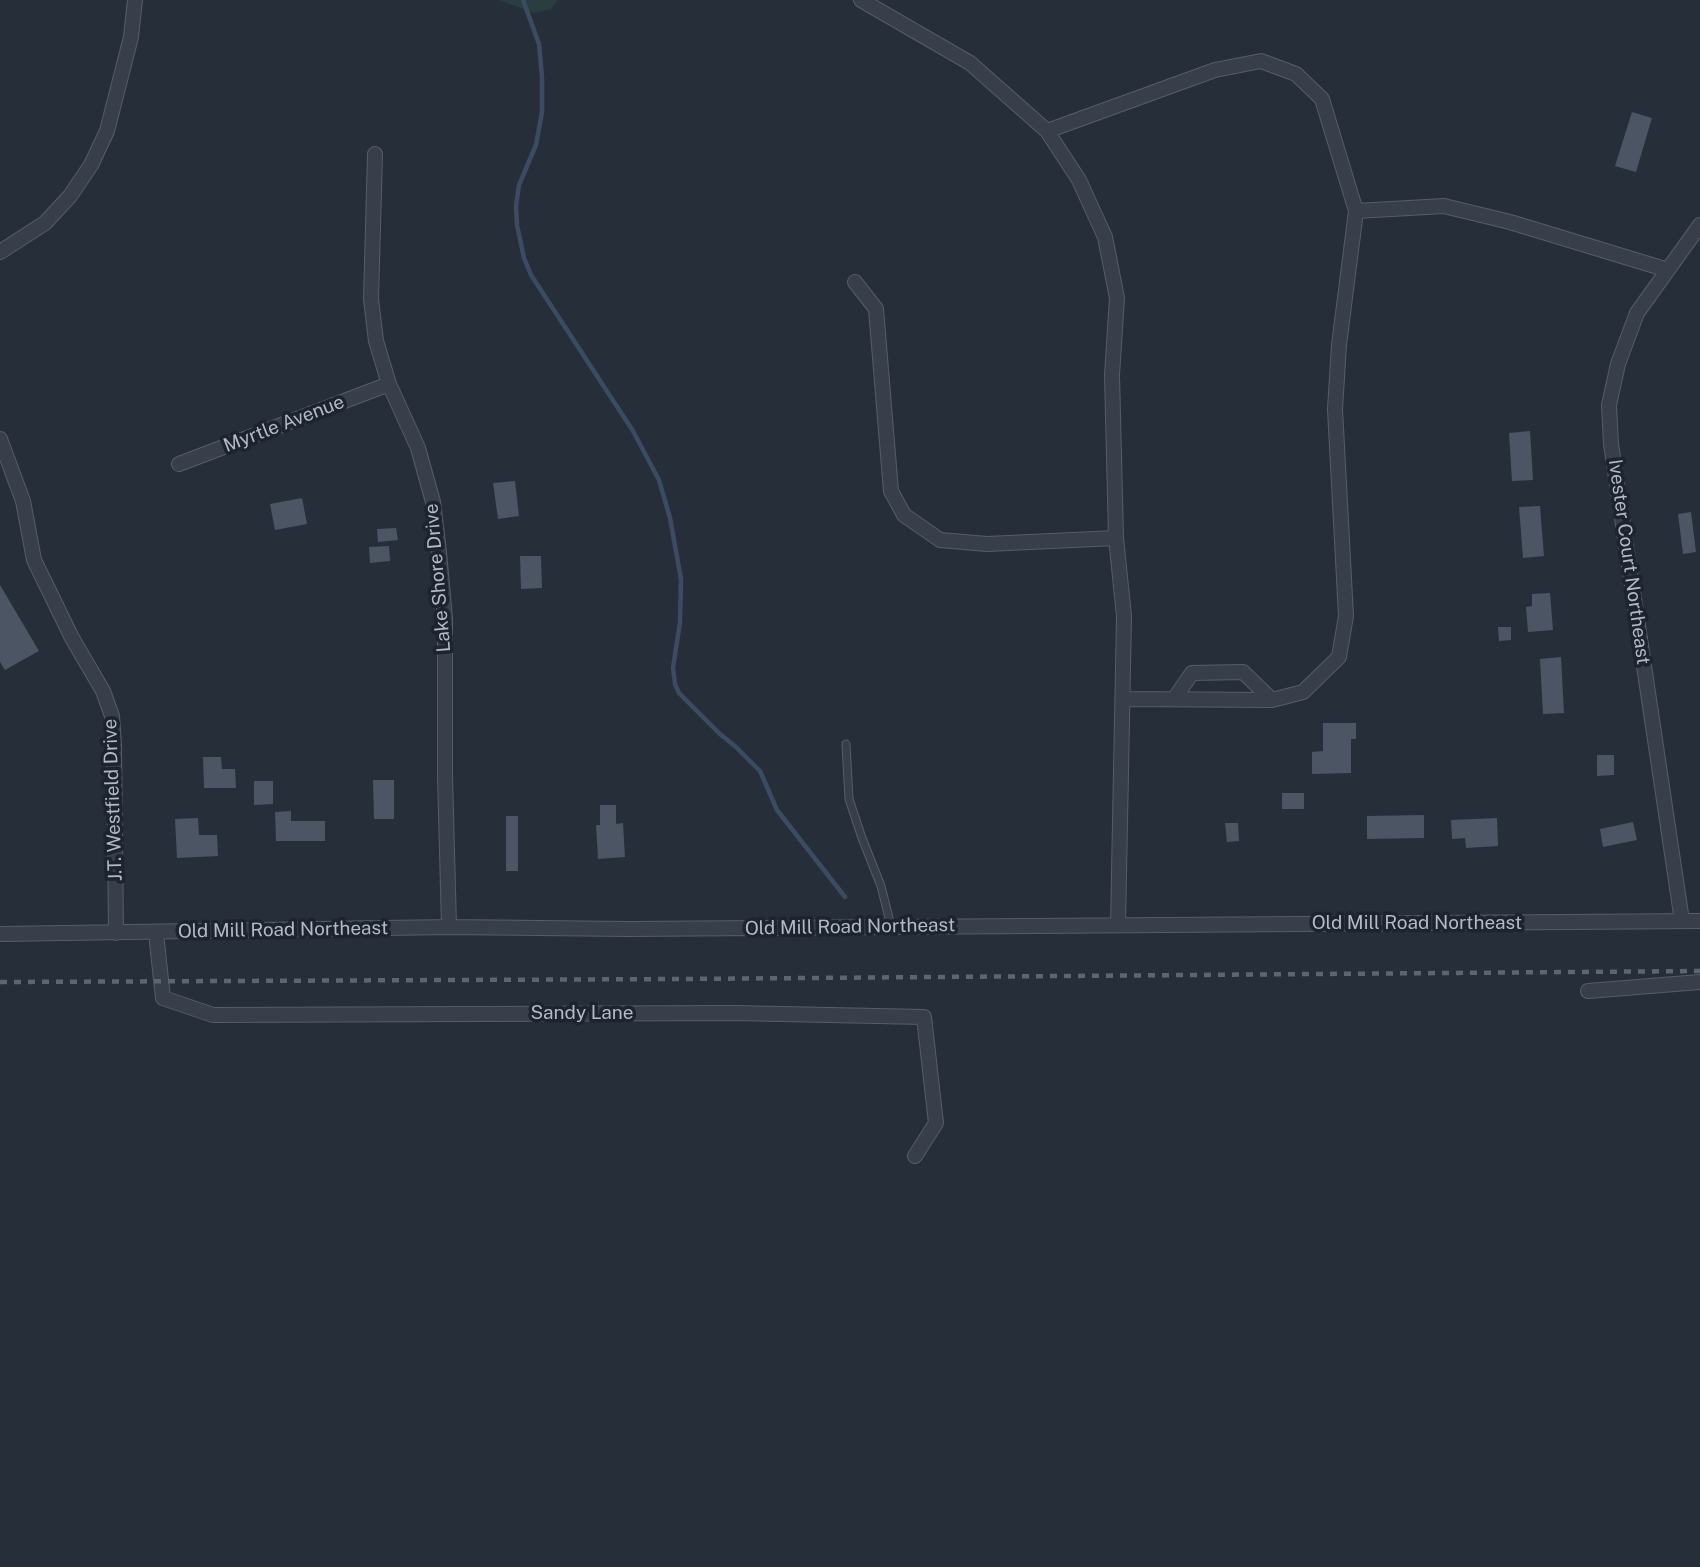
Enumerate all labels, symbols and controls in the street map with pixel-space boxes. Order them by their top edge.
street label: Myrtle Avenue [220,391,348,457]
street label: Ivester Court Northeast [1603,458,1655,666]
street label: Lake Shore Drive [420,503,456,653]
street label: J.T. Westfield Drive [99,718,127,882]
street label: Old Mill Road Northeast [1312,912,1522,934]
street label: Old Mill Road Northeast [745,914,955,940]
street label: Old Mill Road Northeast [178,917,388,943]
street label: Sandy Lane [530,1002,634,1024]

